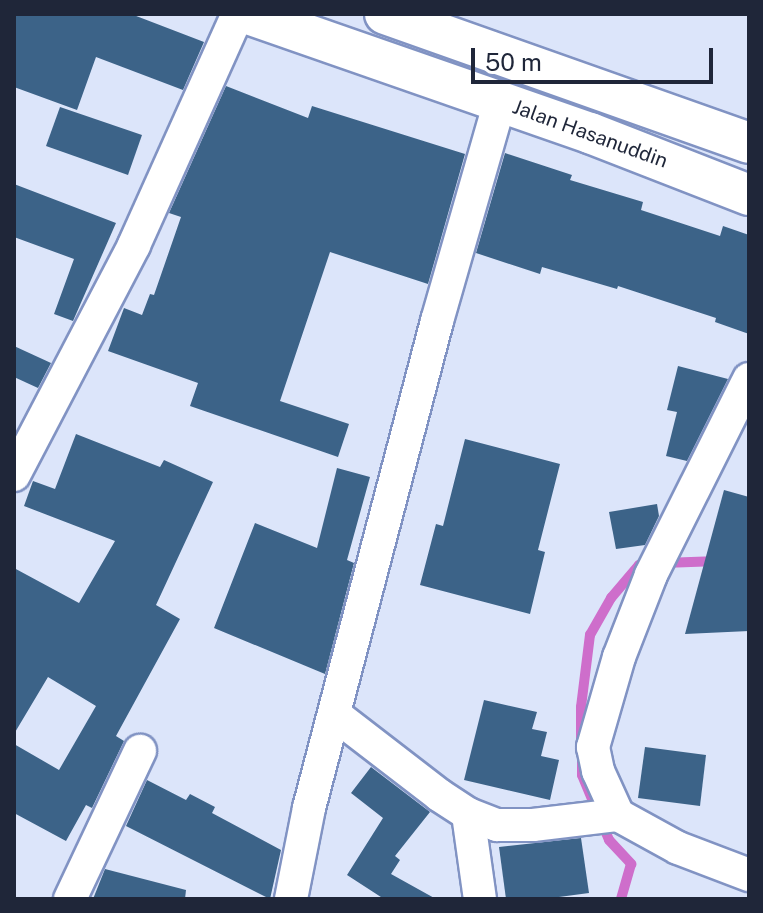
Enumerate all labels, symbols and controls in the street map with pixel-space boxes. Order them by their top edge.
scale bar [475,32,717,82]
text: 50 m [485,48,542,76]
street label: Jalan Hasanuddin [509,95,671,173]

